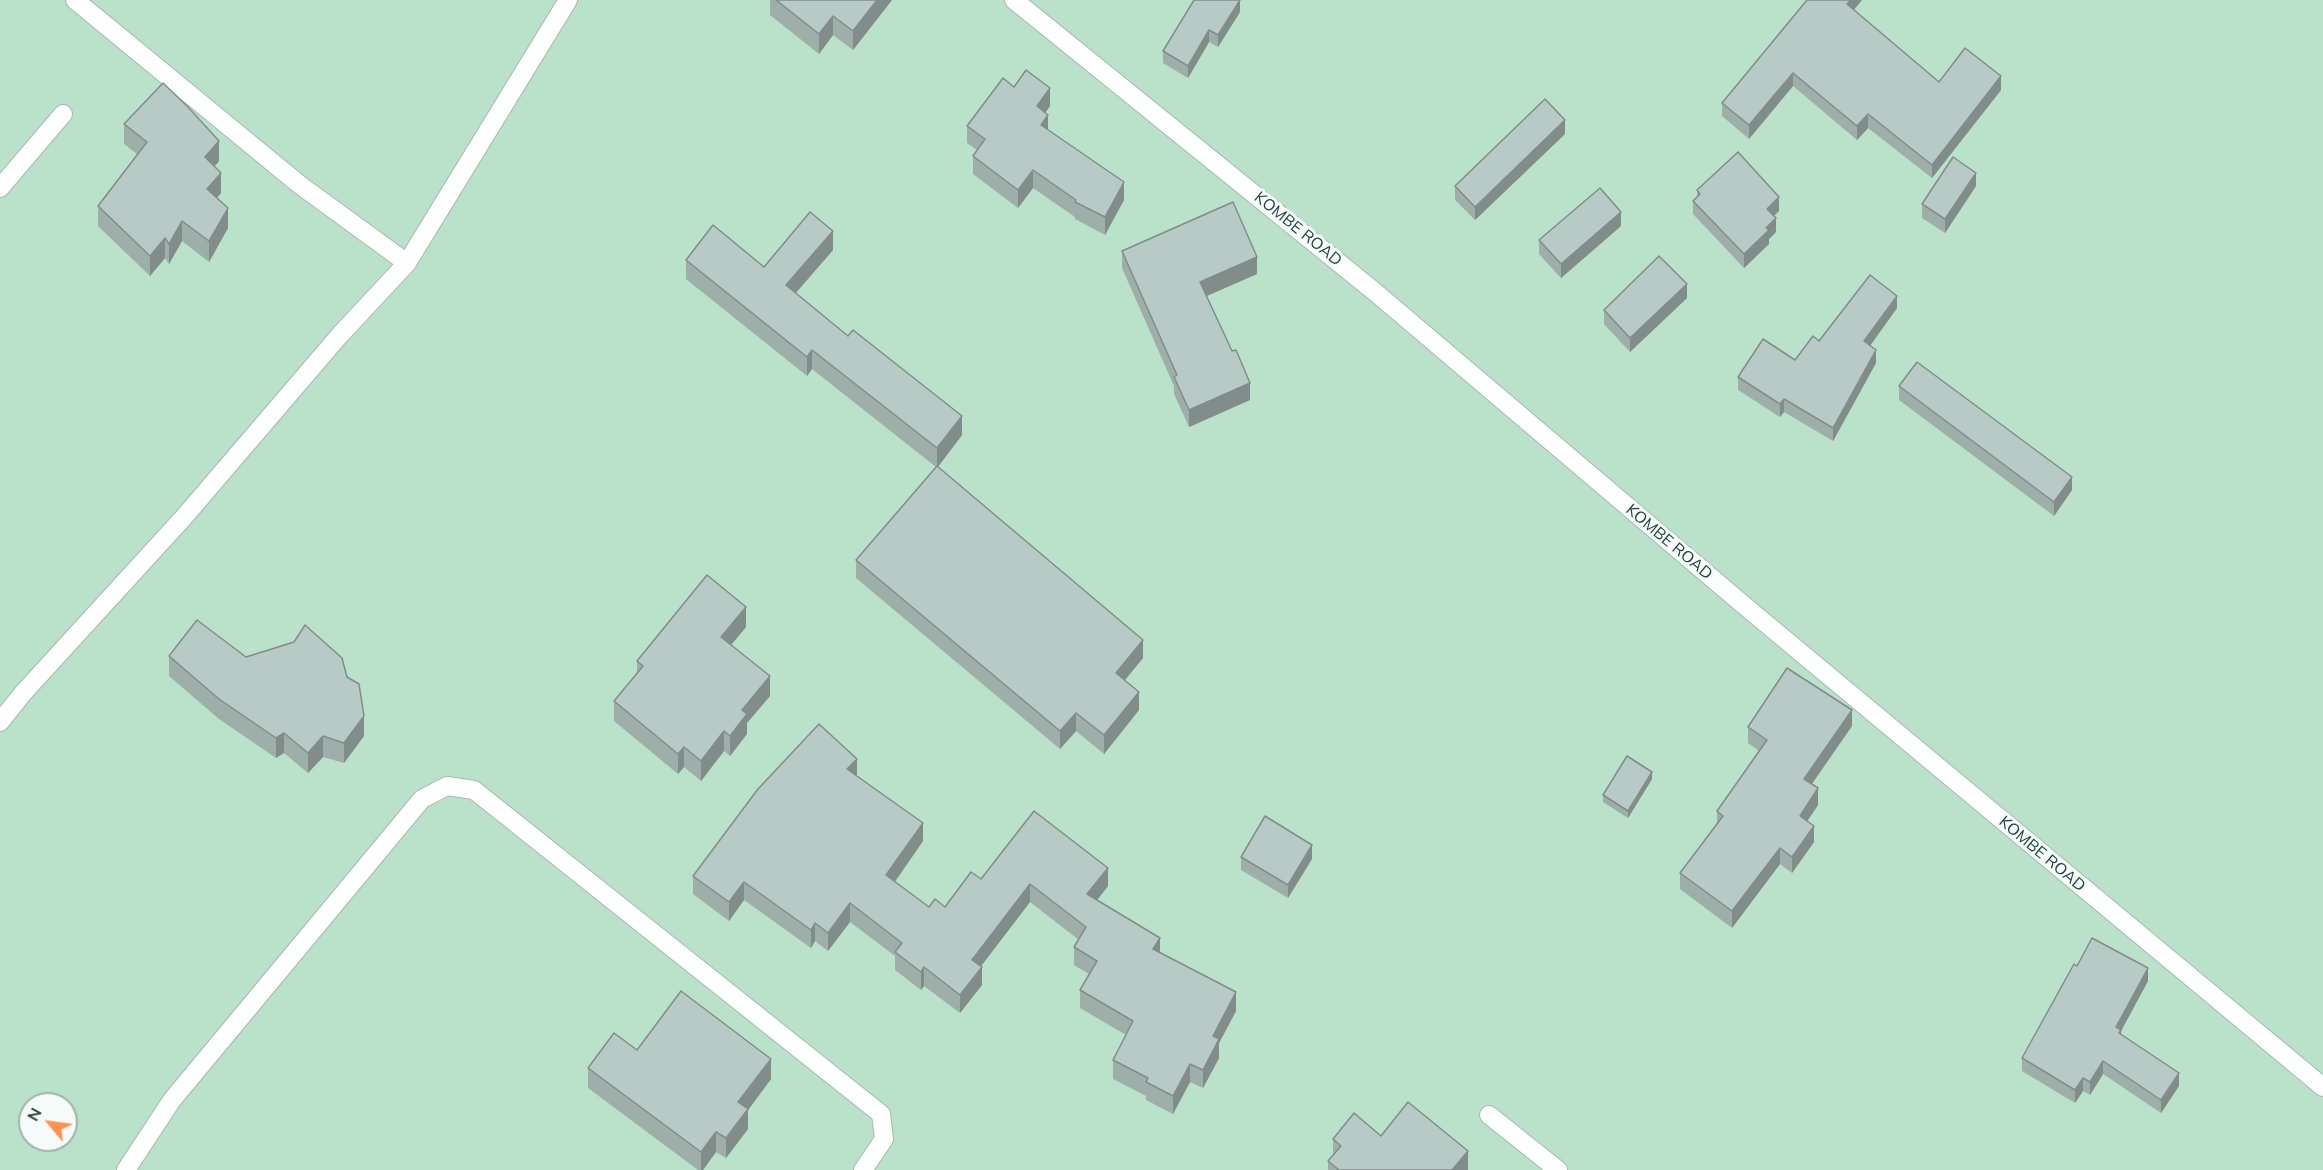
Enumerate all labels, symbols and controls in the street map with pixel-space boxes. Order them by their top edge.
street label: KOMBE ROAD [1250,188,1346,270]
street label: KOMBE ROAD [1622,500,1716,584]
street label: KOMBE ROAD [1995,812,2089,896]
north arrow [18,1092,78,1152]
text: N [22,1104,46,1124]

